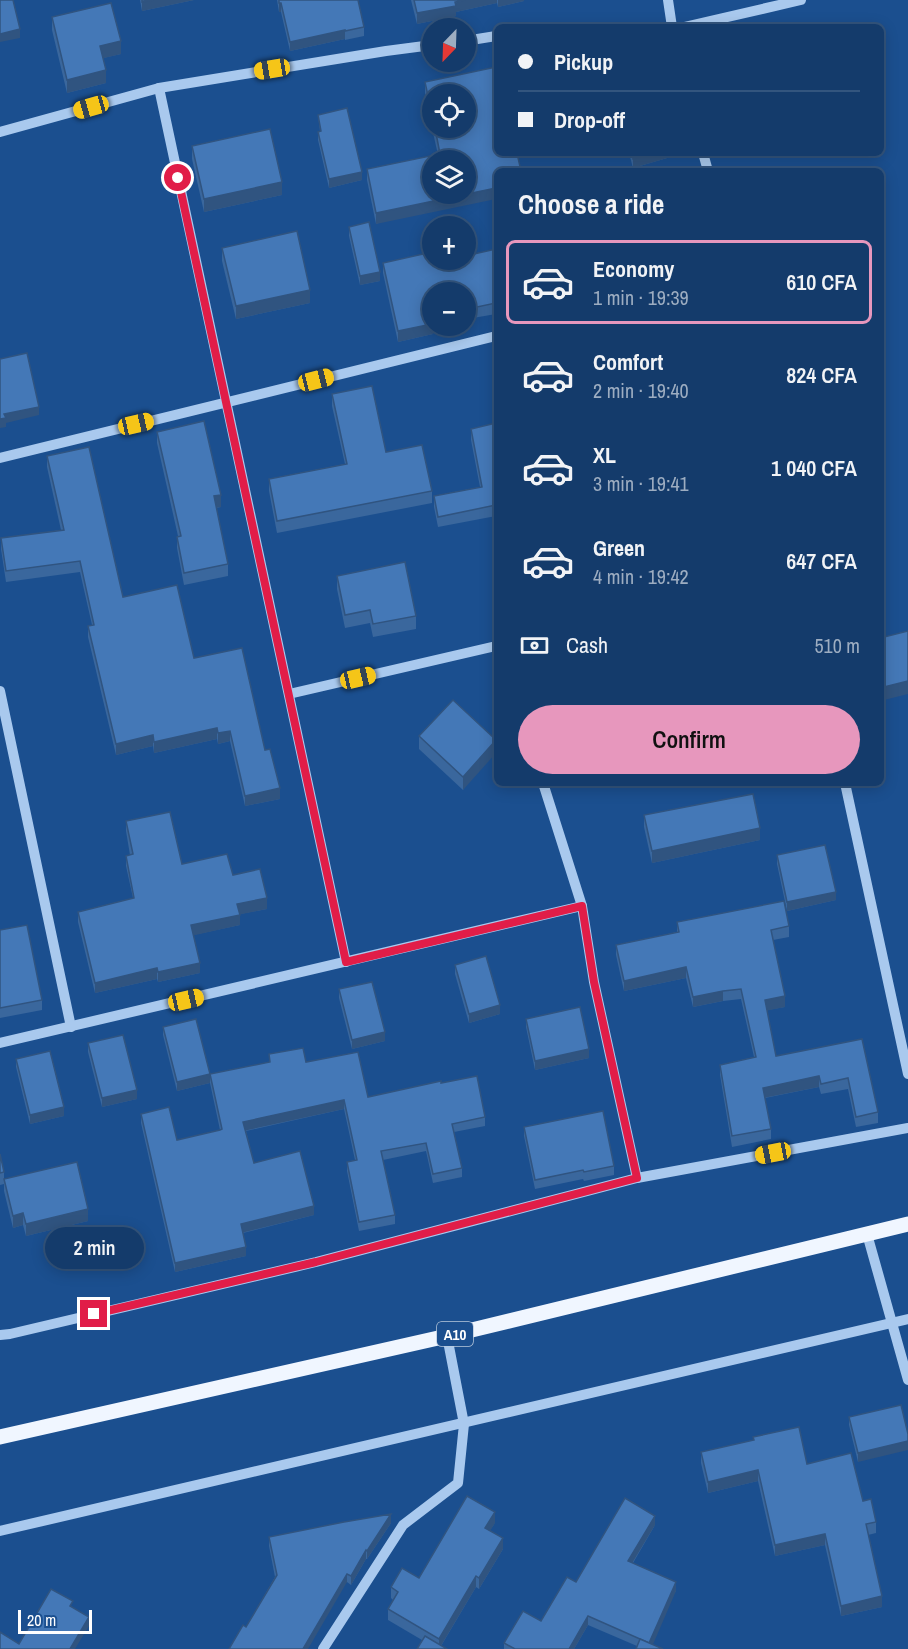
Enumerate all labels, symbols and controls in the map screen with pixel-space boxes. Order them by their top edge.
north arrow [422,18,476,72]
map controls [422,18,476,336]
text: Pickup [554,47,613,77]
car [253,57,291,81]
button: locate [422,84,476,138]
car [71,93,111,121]
text: Drop-off [554,105,625,135]
button: layers [422,150,476,204]
route start [164,164,191,191]
text: Choose a ride [518,186,664,222]
button: + [422,216,476,270]
text: Economy [593,254,674,284]
icon: car [521,255,575,309]
text: 610 CFA [786,267,857,297]
button: − [422,282,476,336]
text: 1 min · 19:39 [593,284,689,311]
text: Comfort [593,347,663,377]
icon: car [521,348,575,402]
text: 824 CFA [786,360,857,390]
car [296,367,336,393]
text: 2 min · 19:40 [593,377,689,404]
car [116,411,156,437]
text: XL [593,440,616,470]
icon: car [521,441,575,495]
text: 1 040 CFA [771,453,857,483]
text: 3 min · 19:41 [593,470,689,497]
text: Green [593,533,645,563]
icon: car [521,534,575,588]
text: 647 CFA [786,546,857,576]
text: 4 min · 19:42 [593,563,689,590]
icon: cash [518,629,551,662]
text: Cash [566,630,608,660]
text: 510 m [814,632,860,659]
car [338,665,378,691]
button: Confirm [518,705,860,774]
car [166,987,206,1013]
car [754,1141,792,1165]
callout: 2 min [44,1227,144,1269]
text: 2 min [73,1234,116,1261]
route end [80,1300,107,1327]
road number: A10 [437,1322,473,1346]
scale bar [18,1607,92,1634]
text: 20 m [27,1609,56,1631]

